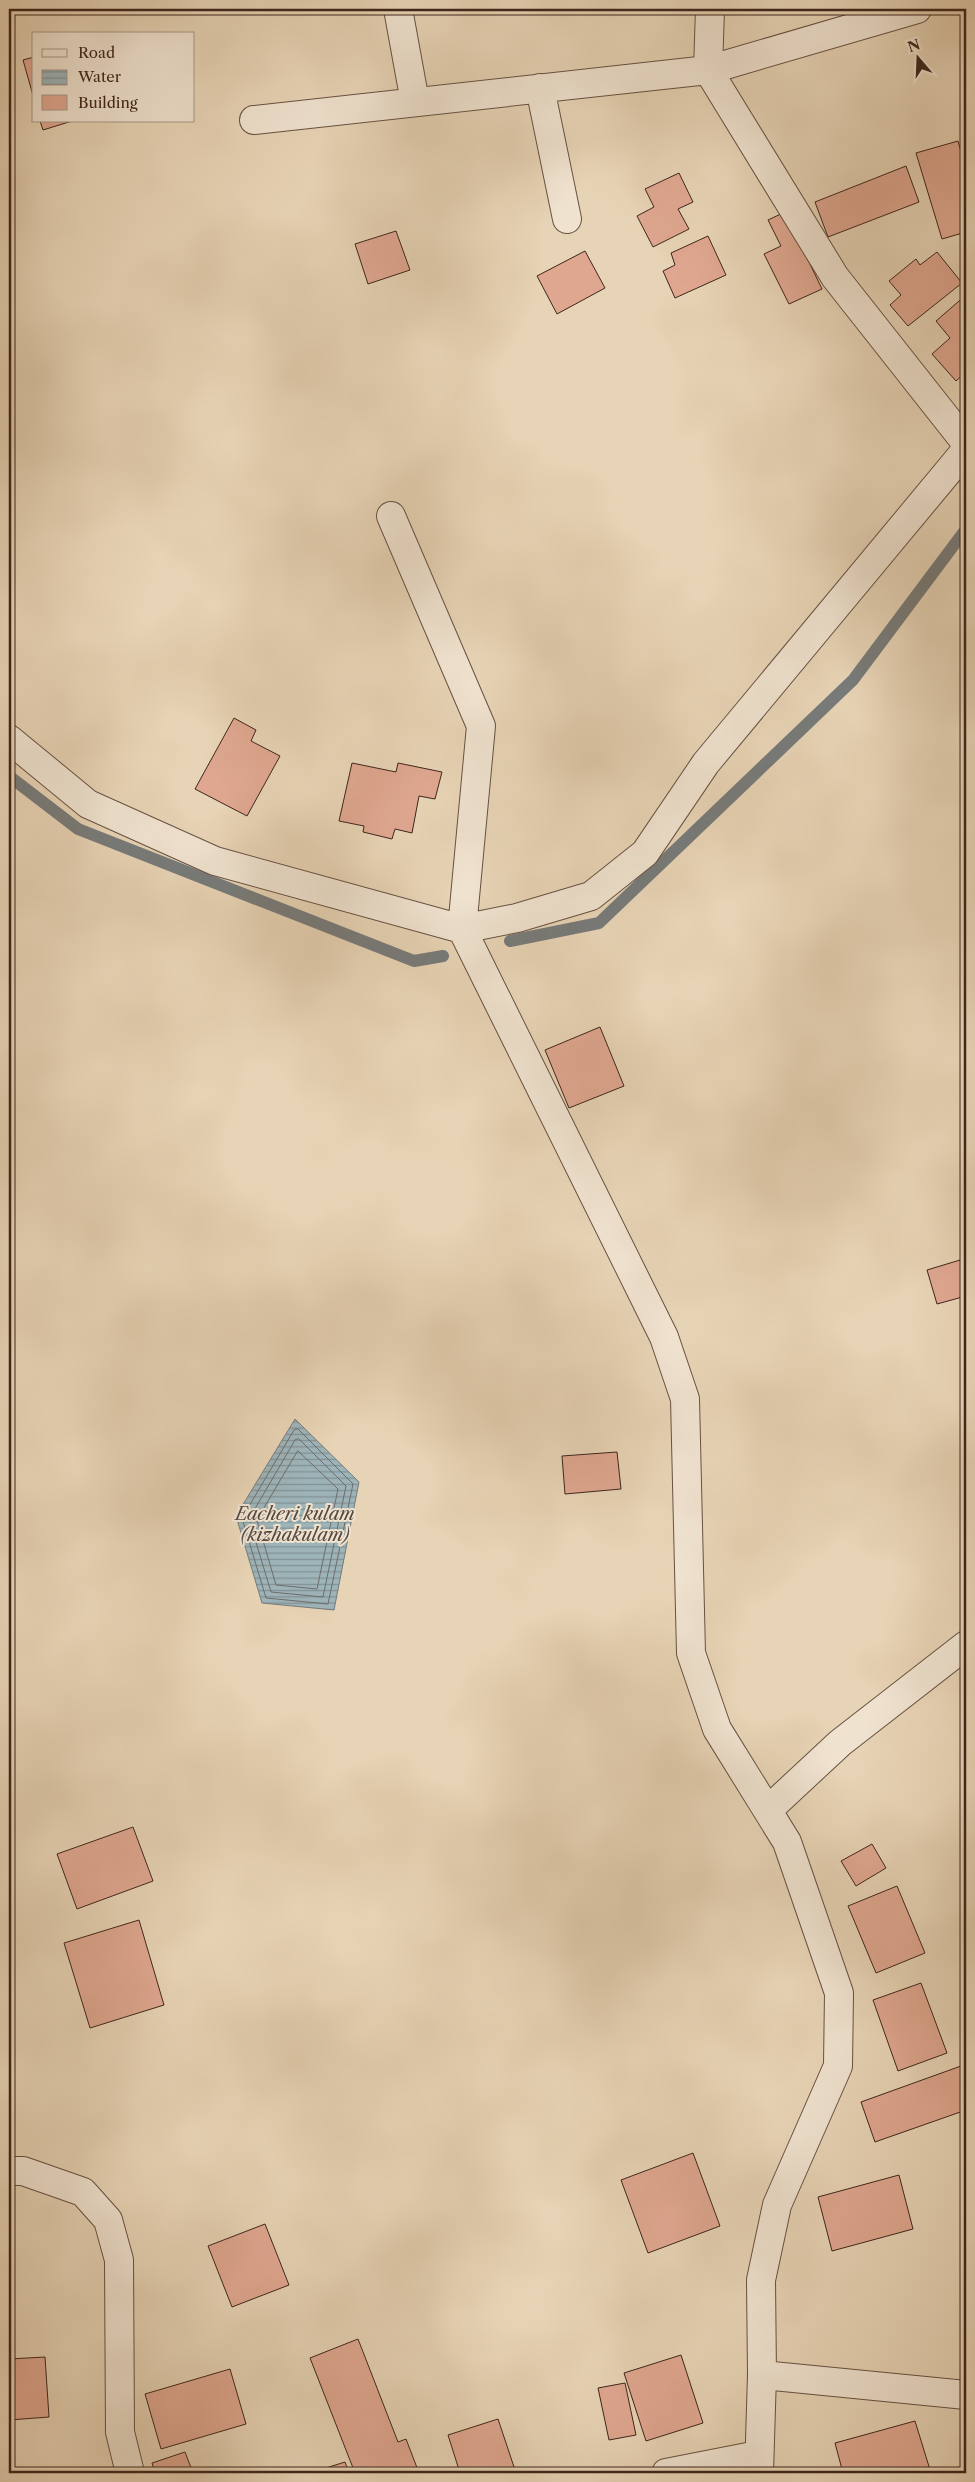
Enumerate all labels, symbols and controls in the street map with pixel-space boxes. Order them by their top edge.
legend [32,32,195,122]
north arrow [892,32,942,82]
text: N [905,35,922,56]
text: Road [78,43,115,62]
text: Water [77,67,122,86]
text: Building [78,93,138,112]
water label: Eacheri kulam (kizhakulam) [233,1503,355,1546]

